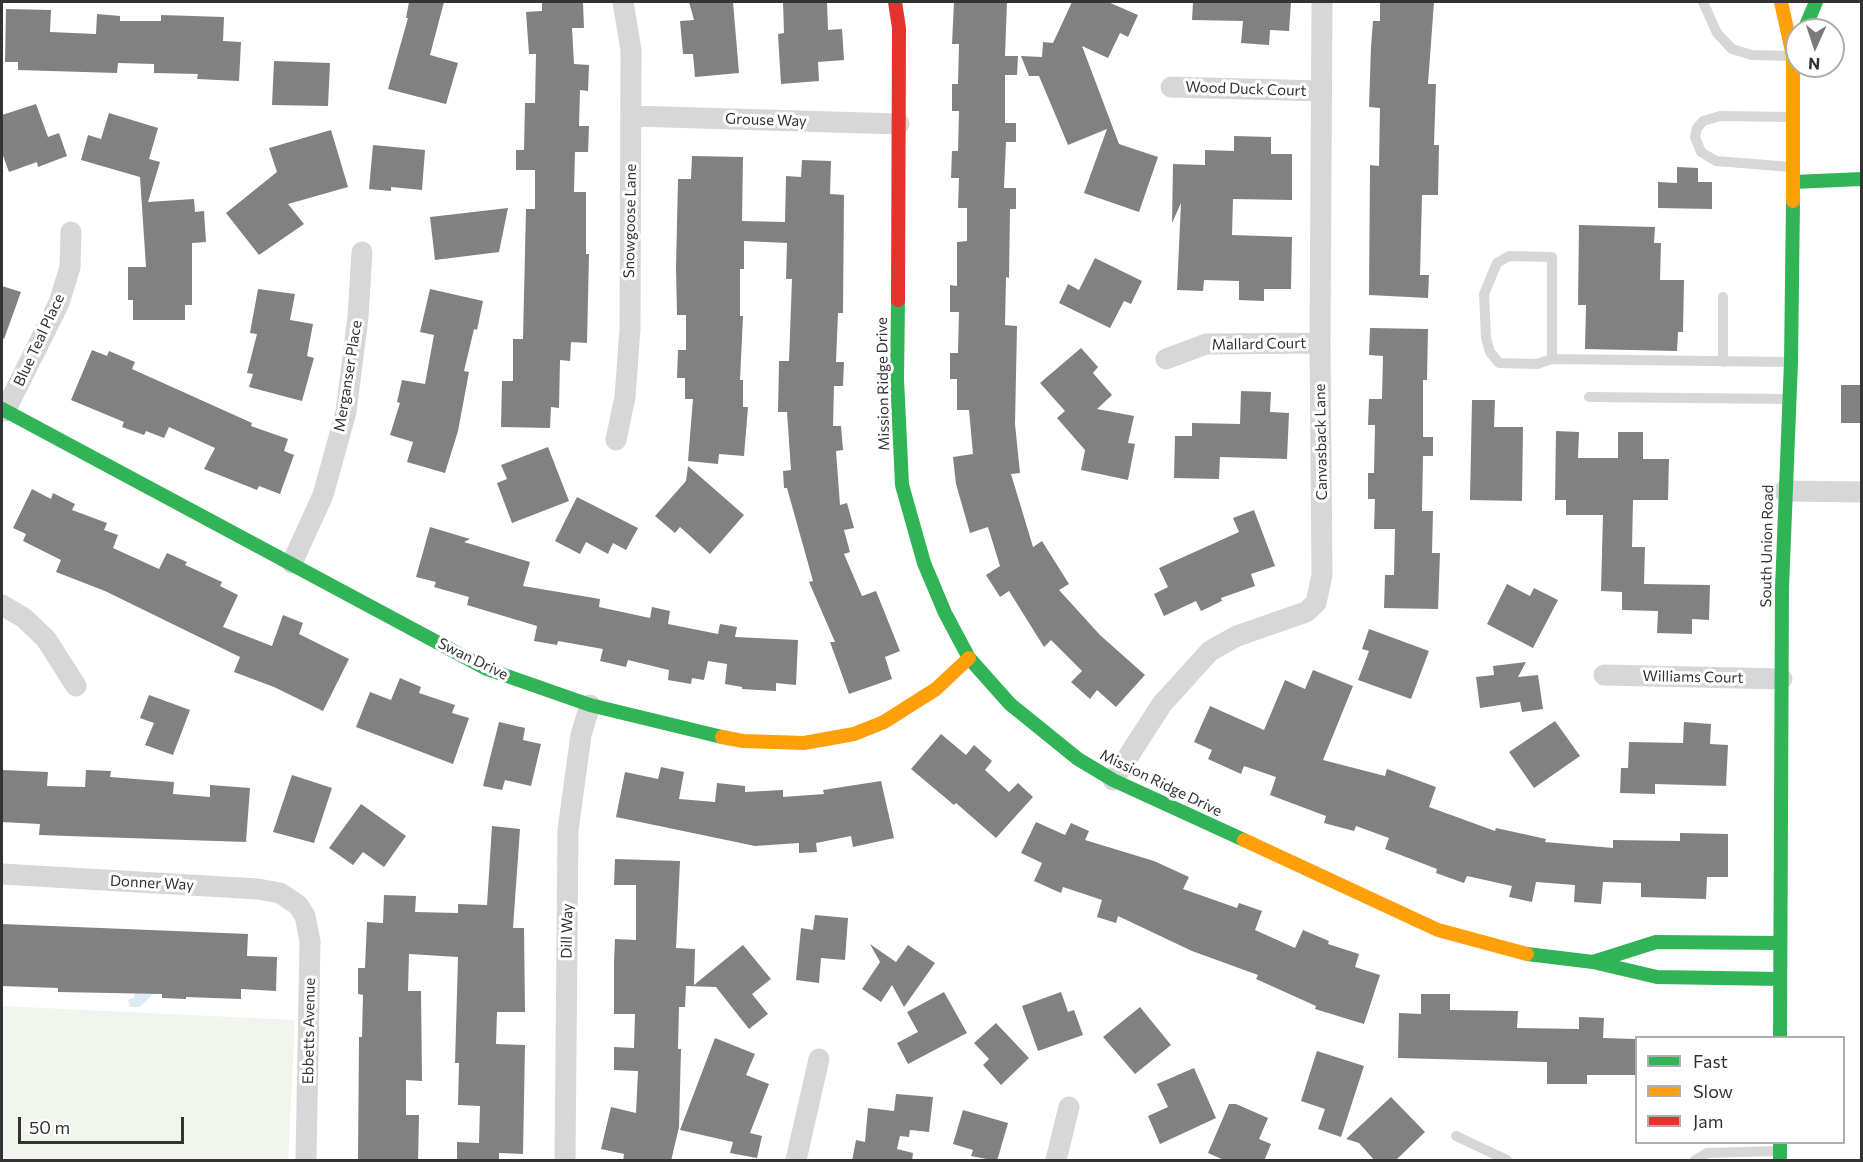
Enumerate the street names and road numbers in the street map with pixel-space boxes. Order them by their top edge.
street label: Wood Duck Court [1185,78,1307,100]
street label: Grouse Way [725,110,807,130]
street label: Snowgoose Lane [620,164,640,278]
street label: Blue Teal Place [10,291,68,389]
street label: Mission Ridge Drive [873,317,893,451]
street label: Merganser Place [330,319,366,433]
street label: Mallard Court [1212,334,1306,354]
street label: Canvasback Lane [1311,383,1331,501]
street label: South Union Road [1757,485,1777,607]
street label: Swan Drive [435,634,511,684]
street label: Williams Court [1642,667,1744,687]
street label: Mission Ridge Drive [1097,746,1225,820]
street label: Donner Way [110,872,194,894]
street label: Dill Way [558,903,576,959]
street label: Ebbetts Avenue [299,978,319,1084]

